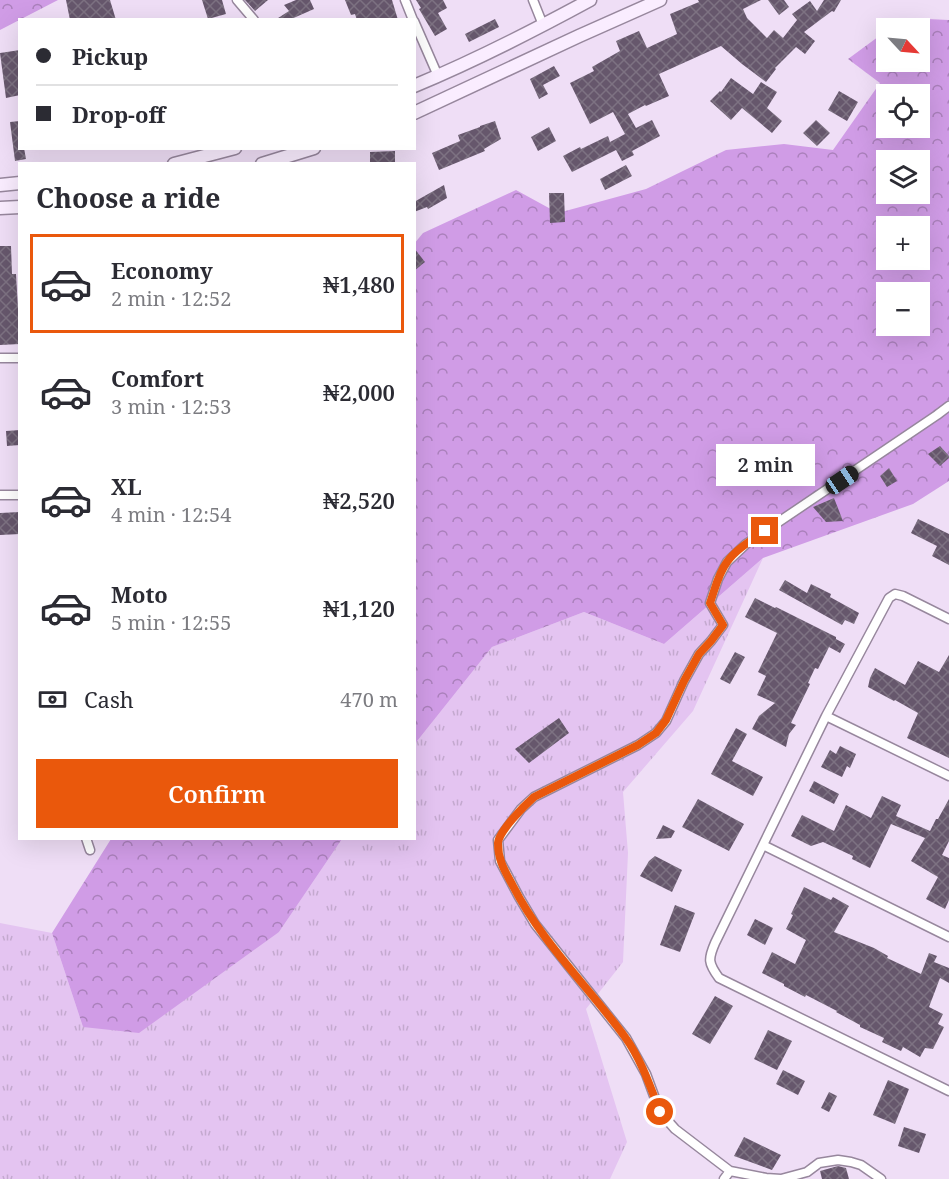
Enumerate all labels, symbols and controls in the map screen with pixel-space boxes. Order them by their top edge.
north arrow [876,18,930,72]
map controls [876,18,930,336]
text: Pickup [72,41,148,71]
button: locate [876,84,930,138]
text: Drop-off [72,99,165,129]
button: layers [876,150,930,204]
text: Choose a ride [36,179,221,216]
button: + [876,216,930,270]
text: Economy [111,255,213,285]
icon: car [39,257,93,311]
text: ₦1,480 [323,269,395,299]
button: − [876,282,930,336]
text: 2 min · 12:52 [111,285,231,312]
text: Comfort [111,363,204,393]
icon: car [39,365,93,419]
text: ₦2,000 [323,377,395,407]
text: 3 min · 12:53 [111,393,231,420]
callout: 2 min [716,444,814,486]
text: 2 min [738,451,793,478]
car [822,462,862,498]
text: XL [111,471,142,501]
icon: car [39,473,93,527]
text: ₦2,520 [323,485,395,515]
text: 4 min · 12:54 [111,501,231,528]
route end [751,517,778,544]
text: Moto [111,579,168,609]
icon: car [39,581,93,635]
text: ₦1,120 [323,593,395,623]
text: 5 min · 12:55 [111,609,231,636]
icon: cash [36,683,69,716]
text: Cash [84,684,134,714]
text: 470 m [340,686,398,713]
button: Confirm [36,759,398,828]
route start [646,1098,673,1125]

